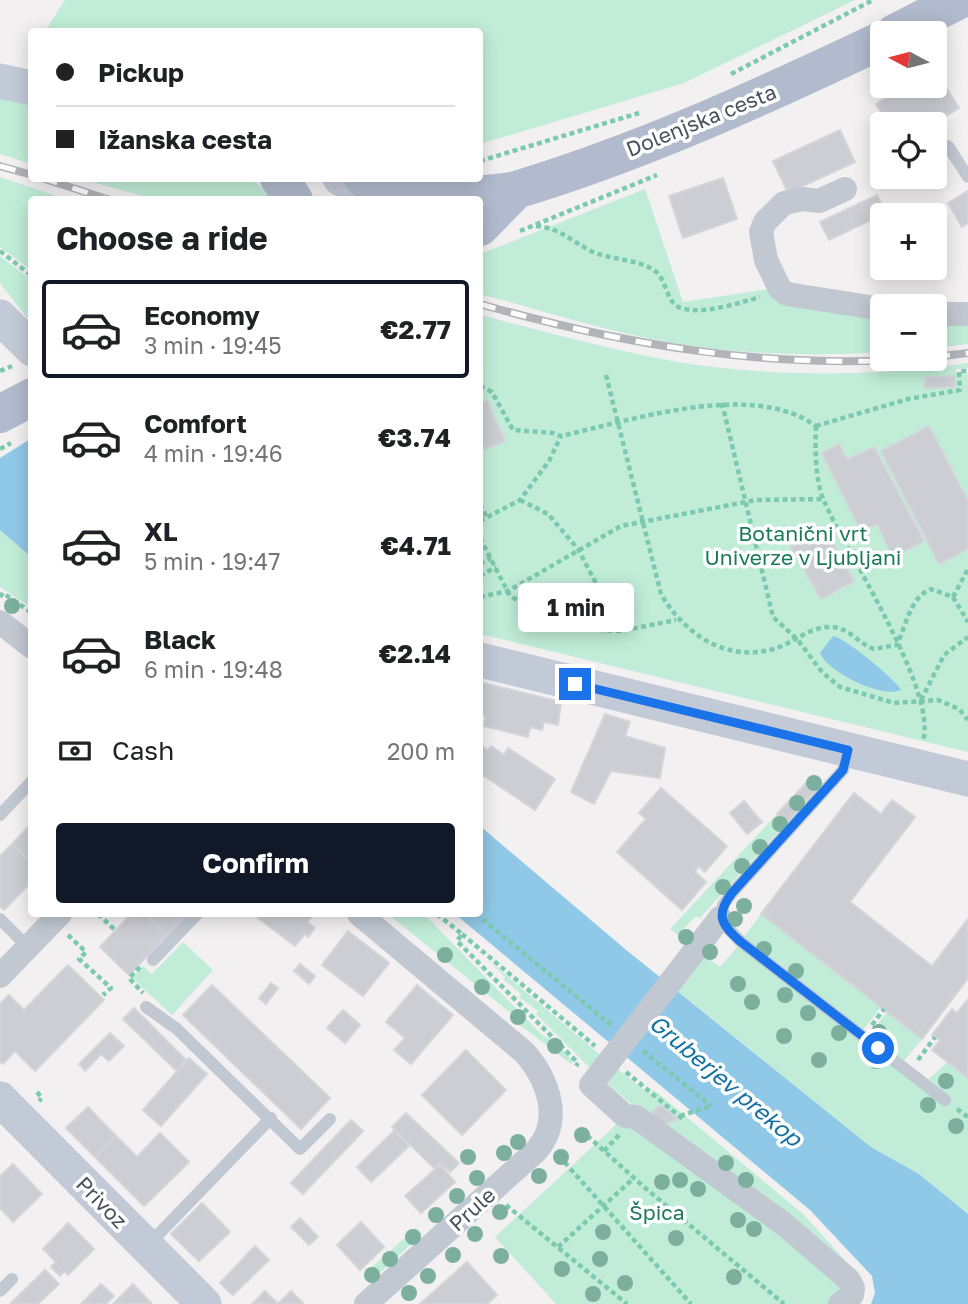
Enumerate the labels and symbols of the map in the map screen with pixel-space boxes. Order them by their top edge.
north arrow [870,21,947,98]
street label: Dolenjska cesta [622,78,780,162]
park label: Botanični vrt Univerze v Ljubljani [705,520,901,570]
callout: 1 min [517,582,633,632]
route end [559,668,591,700]
water label: Gruberjev prekop [644,1008,809,1153]
route start [862,1032,894,1064]
street label: Privoz [71,1171,133,1233]
street label: Prule [443,1181,501,1237]
park label: Špica [629,1199,685,1225]

